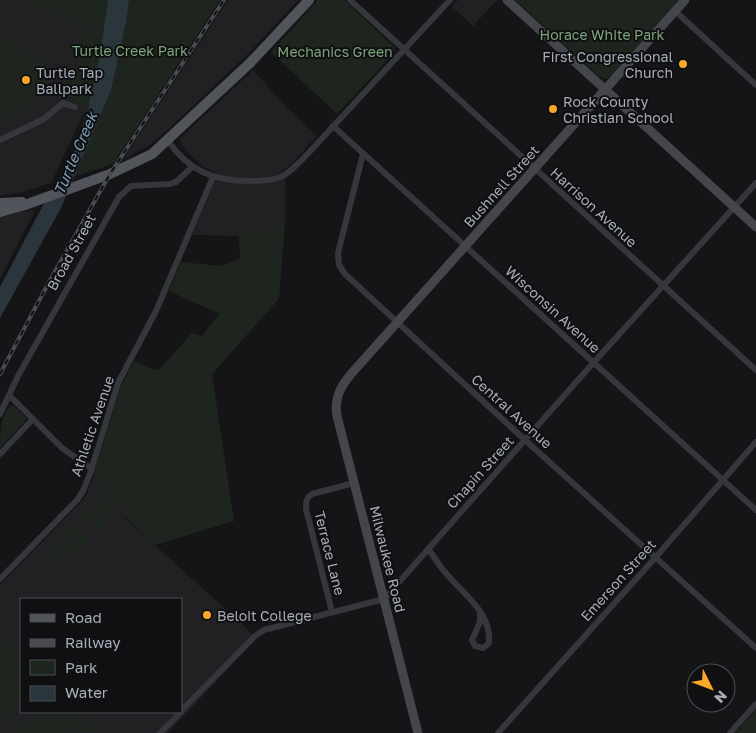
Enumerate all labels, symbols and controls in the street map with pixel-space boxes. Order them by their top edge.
park label: Horace White Park [540,26,665,43]
park label: Turtle Creek Park [72,42,188,59]
park label: Mechanics Green [277,43,393,60]
place label: First Congressional Church [542,48,673,81]
marker: First Congressional Church [677,58,689,70]
place label: Turtle Tap Ballpark [36,64,103,97]
marker: Turtle Tap Ballpark [20,74,32,86]
place label: Rock County Christian School [563,93,674,126]
marker: Rock County Christian School [547,103,559,115]
water label: Turtle Creek [50,108,101,197]
street label: Bushnell Street [460,141,542,231]
street label: Harrison Avenue [547,164,641,250]
street label: Broad Street [43,211,99,293]
street label: Wisconsin Avenue [502,262,604,356]
street label: Central Avenue [468,370,556,452]
street label: Athletic Avenue [67,373,117,479]
street label: Chapin Street [443,432,517,512]
street label: Milwaukee Road [367,504,409,614]
street label: Terrace Lane [311,509,349,597]
street label: Emerson Street [577,536,659,624]
legend [20,598,182,713]
place label: Beloit College [217,607,312,624]
text: Road [65,608,102,626]
marker: Beloit College [201,609,213,621]
text: Railway [65,633,121,651]
text: Park [65,658,98,676]
north arrow [686,663,736,713]
text: Water [65,683,108,701]
text: N [711,687,731,707]

